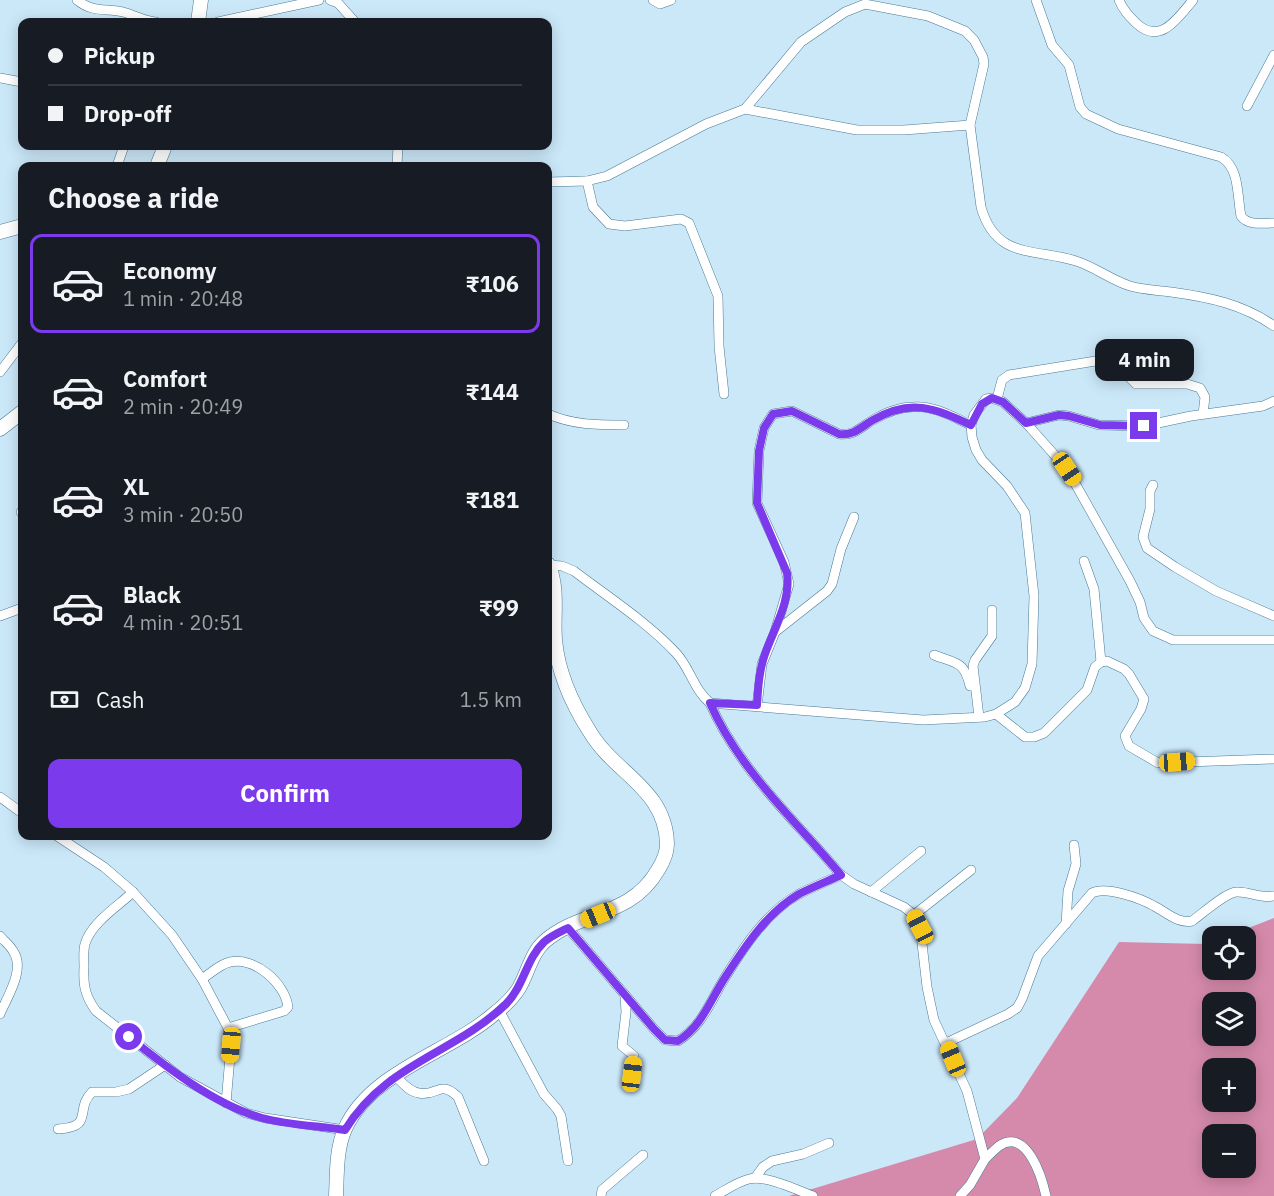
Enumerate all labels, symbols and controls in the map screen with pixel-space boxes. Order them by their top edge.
text: Pickup [84,41,155,70]
text: Drop-off [84,99,171,128]
text: Choose a ride [48,180,219,215]
text: Economy [123,256,217,285]
icon: car [51,257,105,311]
text: ₹106 [466,269,519,298]
text: 1 min · 20:48 [123,285,243,312]
callout: 4 min [1094,339,1194,381]
text: 4 min [1118,346,1171,373]
text: Comfort [123,364,207,393]
icon: car [51,365,105,419]
text: ₹144 [466,377,519,406]
text: 2 min · 20:49 [123,393,243,420]
route end [1130,412,1157,439]
car [1049,449,1085,489]
text: XL [123,472,149,501]
icon: car [51,473,105,527]
text: ₹181 [466,485,519,514]
text: 3 min · 20:50 [123,501,243,528]
text: Black [123,580,181,609]
icon: car [51,581,105,635]
text: ₹99 [479,593,519,622]
text: 4 min · 20:51 [123,609,243,636]
icon: cash [48,683,81,716]
text: Cash [96,685,145,714]
text: 1.5 km [460,686,522,713]
car [1158,752,1196,772]
button: Confirm [48,759,522,828]
car [578,900,618,930]
car [904,907,936,947]
map controls [1202,926,1256,1178]
button: locate [1202,926,1256,980]
button: layers [1202,992,1256,1046]
route start [115,1023,142,1050]
car [220,1026,242,1064]
car [938,1039,968,1079]
car [621,1055,643,1093]
button: + [1202,1058,1256,1112]
button: − [1202,1124,1256,1178]

